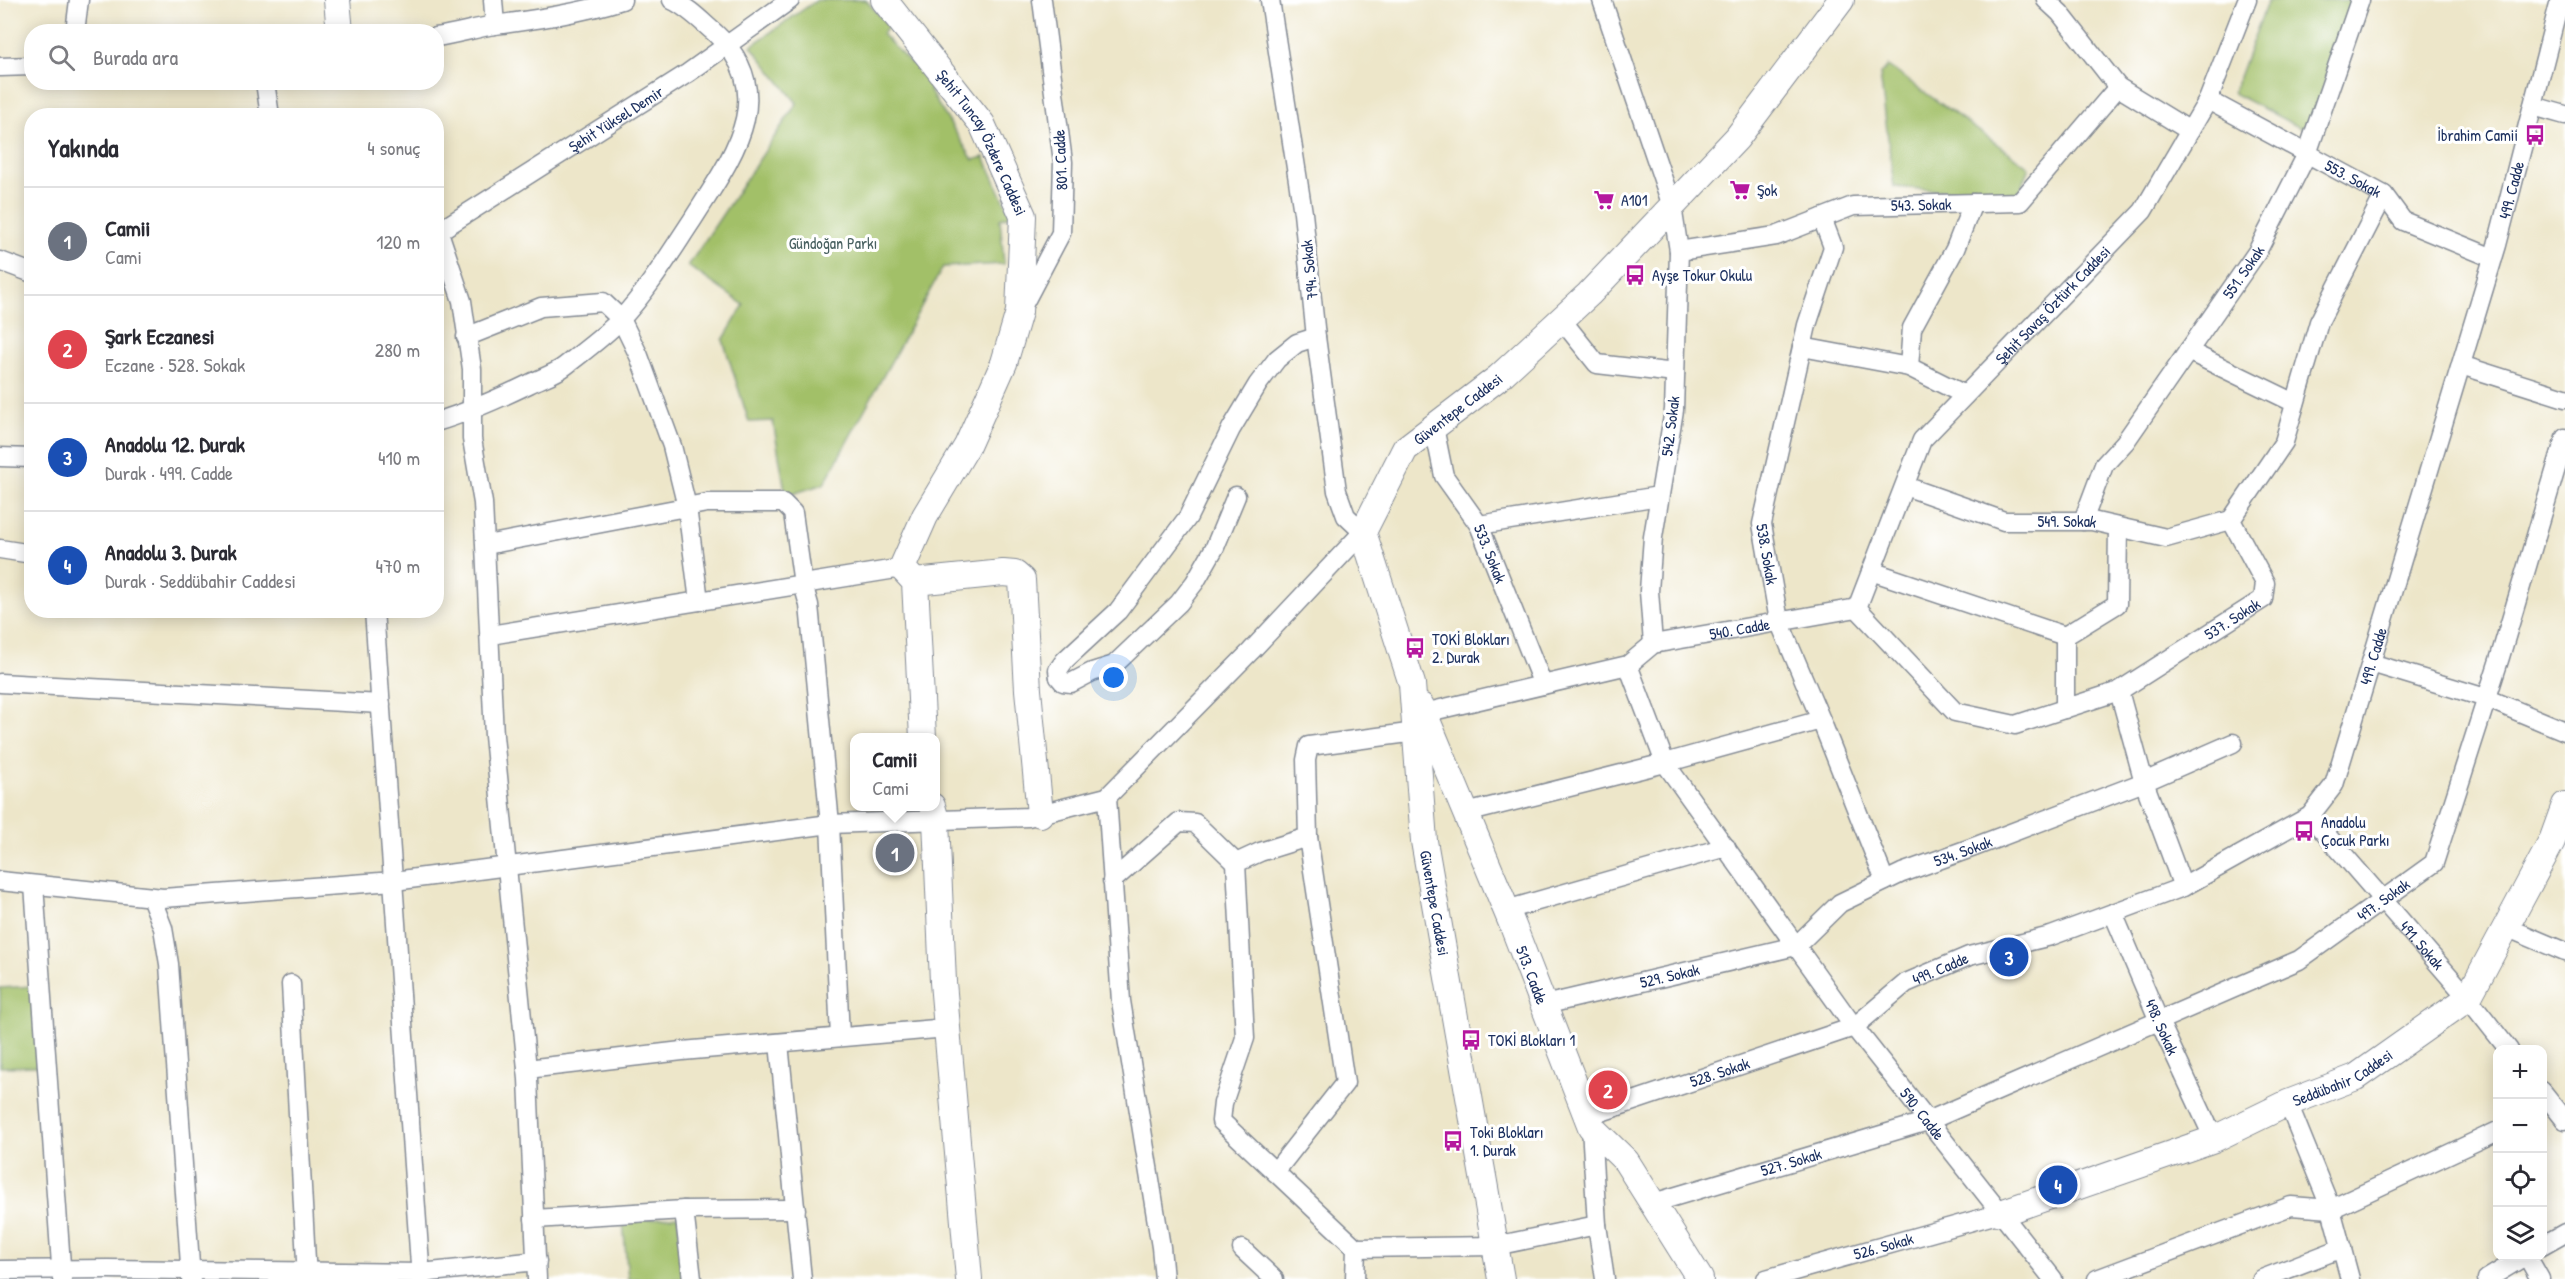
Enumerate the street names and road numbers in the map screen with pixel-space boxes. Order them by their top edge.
street label: Şehit Tuncay Özdere Caddesi [932,65,1032,219]
street label: Şehit Yüksel Demir [564,80,668,157]
street label: 801. Cadde [1047,128,1073,191]
street label: 553. Sokak [2321,154,2386,203]
street label: 499. Cadde [2493,158,2529,221]
street label: 543. Sokak [1891,193,1952,216]
street label: 794. Sokak [1295,239,1323,301]
street label: Şehit Savaş Öztürk Caddesi [1990,241,2115,369]
street label: 551. Sokak [2217,242,2270,303]
street label: Güventepe Caddesi [1408,368,1507,450]
street label: 542. Sokak [1655,394,1685,457]
street label: 549. Sokak [2037,510,2099,533]
street label: 533. Sokak [1469,521,1512,587]
street label: 538. Sokak [1751,522,1784,587]
street label: 537. Sokak [2200,592,2265,645]
street label: 540. Cadde [1707,613,1772,645]
street label: 499. Cadde [2354,624,2392,687]
street label: 534. Sokak [1931,830,1995,872]
street label: Güventepe Caddesi [1415,849,1455,957]
street label: 497. Sokak [2352,873,2414,926]
street label: 491. Sokak [2395,916,2450,975]
street label: 513. Cadde [1511,943,1553,1008]
street label: 499. Cadde [1909,946,1972,990]
street label: 529. Sokak [1638,958,1702,993]
street label: 498. Sokak [2140,995,2184,1059]
street label: Seddübahir Caddesi [2289,1044,2397,1111]
street label: 528. Sokak [1687,1052,1753,1092]
street label: 590. Cadde [1895,1083,1950,1145]
street label: 527. Sokak [1758,1142,1825,1181]
street label: 526. Sokak [1851,1227,1916,1265]

